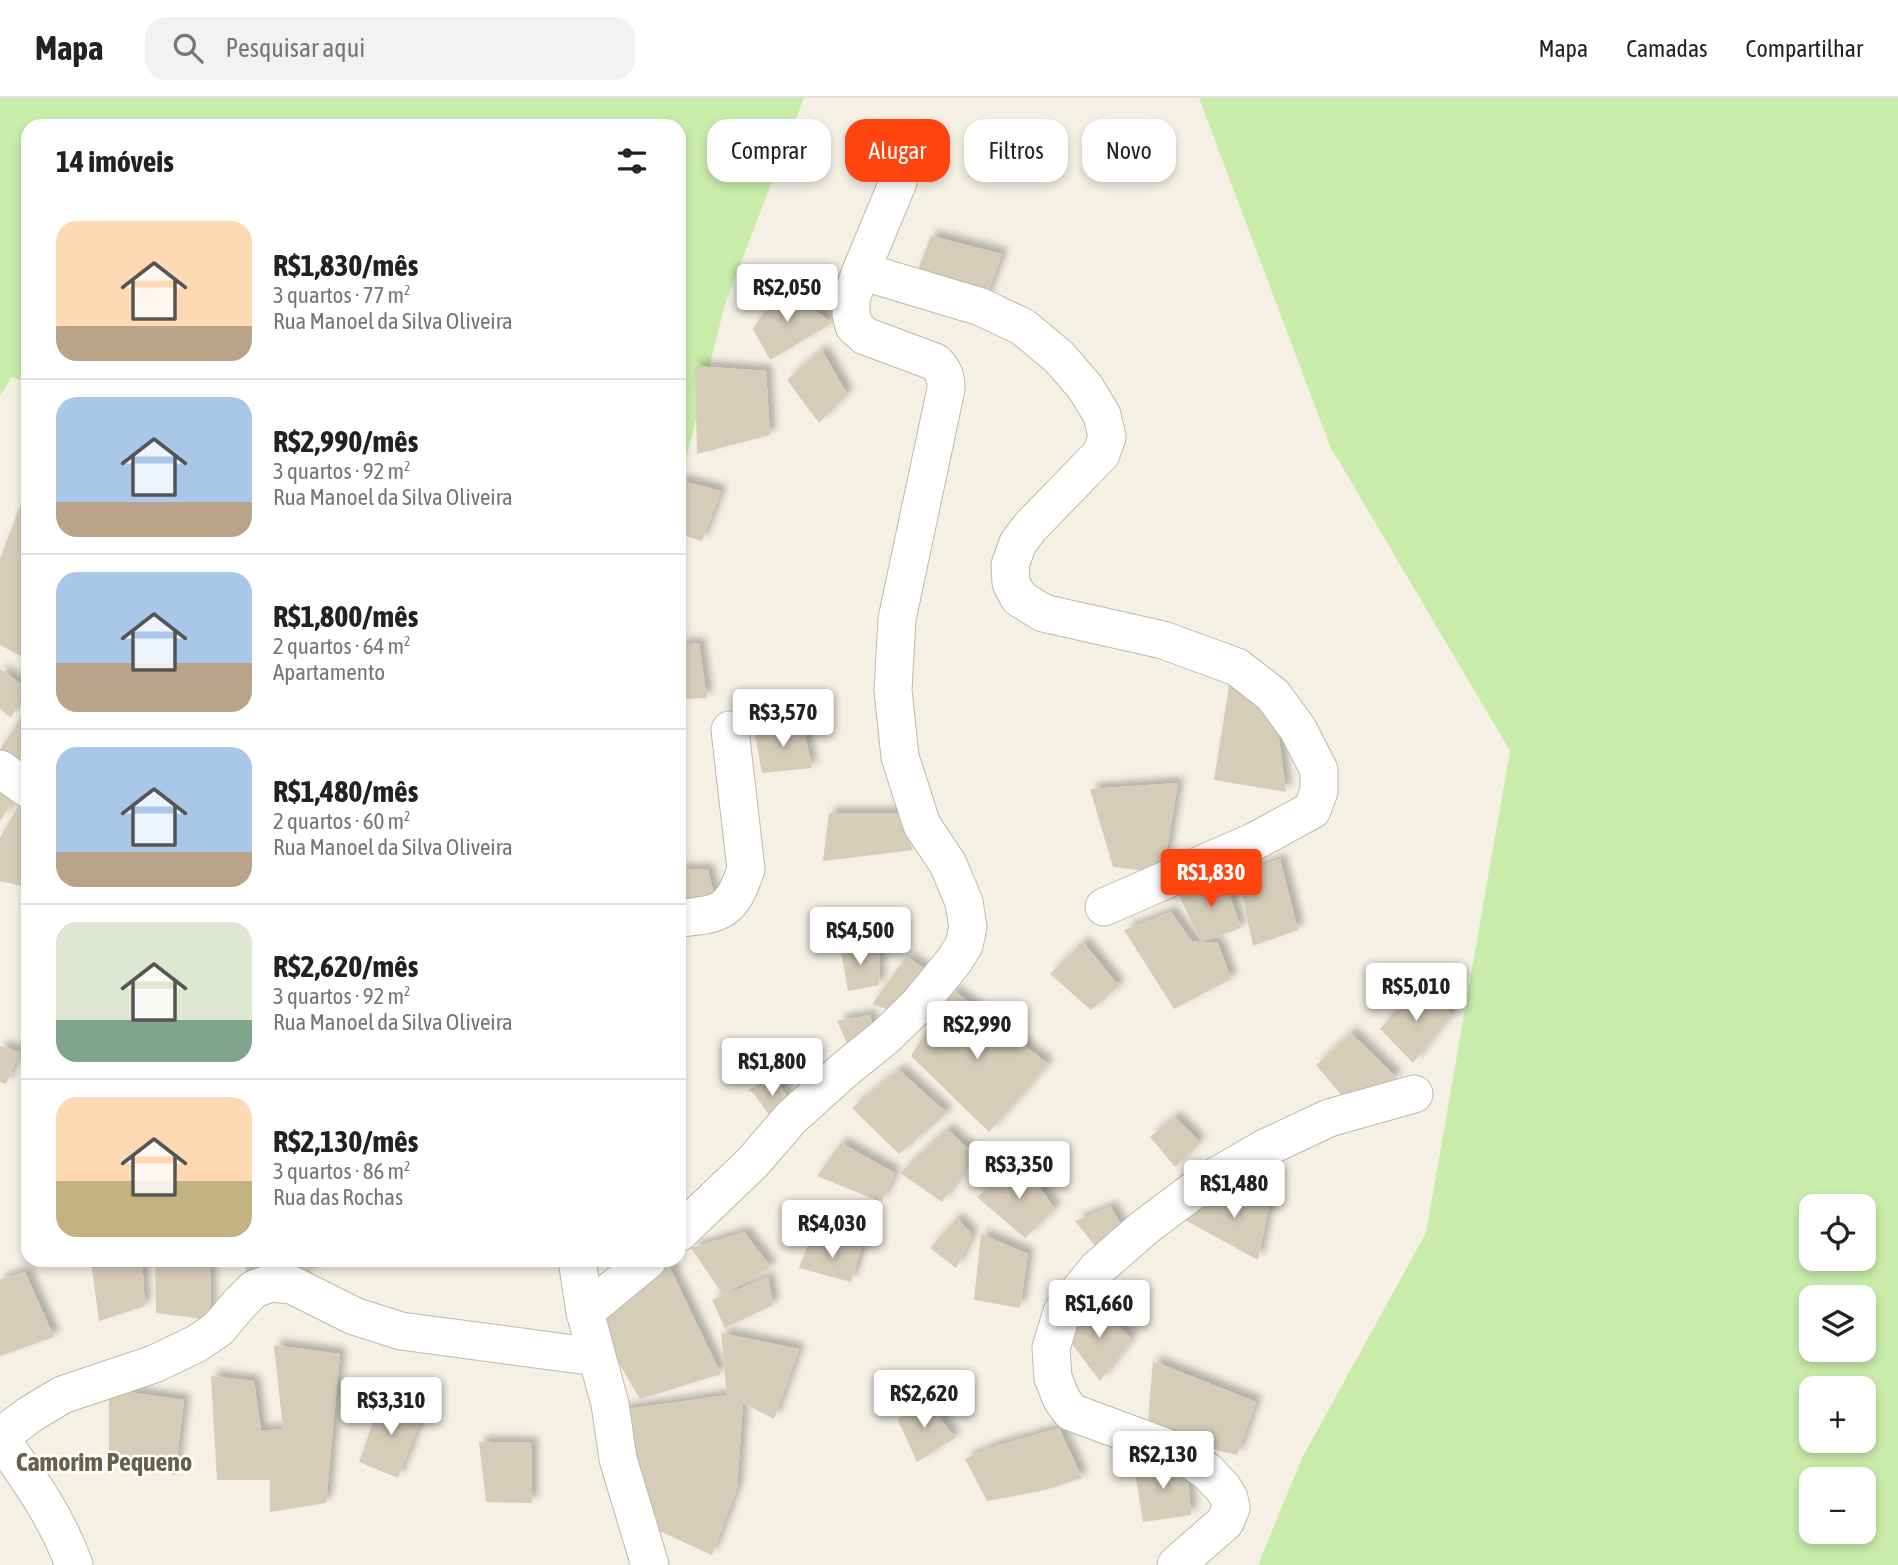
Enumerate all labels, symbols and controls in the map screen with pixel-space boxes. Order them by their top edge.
search box [145,17,635,80]
text: Mapa [35,29,103,67]
icon: search [169,29,207,67]
text: Pesquisar aqui [225,33,365,63]
text: Mapa [1538,35,1588,62]
text: Camadas [1626,35,1708,62]
text: Compartilhar [1746,35,1863,62]
chip: Comprar [707,119,831,182]
chip: Alugar [845,119,950,182]
chip: Filtros [964,119,1068,182]
chip: Novo [1082,119,1176,182]
icon: filters [613,142,651,180]
text: 14 imóveis [56,144,174,178]
text: R$1,830/mês [273,248,418,282]
icon: home [112,249,196,333]
pin: R$2,050 [722,264,852,324]
text: R$2,050 [753,274,821,300]
text: 3 quartos · 77 m² [273,282,411,308]
text: Rua Manoel da Silva Oliveira [273,308,513,334]
text: R$2,990/mês [273,424,418,458]
icon: home [112,425,196,509]
text: 3 quartos · 92 m² [273,458,411,484]
text: Rua Manoel da Silva Oliveira [273,484,513,510]
text: R$1,800/mês [273,599,418,633]
icon: home [112,600,196,684]
text: 2 quartos · 64 m² [273,633,411,659]
text: Apartamento [273,659,385,685]
pin: R$3,570 [718,690,848,749]
text: R$3,570 [749,699,817,725]
text: R$1,480/mês [273,774,418,808]
icon: home [112,775,196,859]
text: 2 quartos · 60 m² [273,808,411,834]
text: Rua Manoel da Silva Oliveira [273,834,513,860]
pin: R$1,830 [1146,850,1276,909]
text: R$1,830 [1177,859,1245,885]
pin: R$4,500 [795,908,925,967]
text: R$4,500 [826,917,894,943]
text: R$2,620/mês [273,949,418,983]
icon: home [112,950,196,1034]
pin: R$5,010 [1351,964,1481,1023]
text: R$5,010 [1382,973,1450,999]
text: 3 quartos · 92 m² [273,983,411,1009]
pin: R$2,990 [912,1002,1042,1061]
text: Rua Manoel da Silva Oliveira [273,1009,513,1035]
text: R$2,990 [943,1011,1011,1037]
pin: R$1,800 [707,1038,837,1098]
text: R$1,800 [738,1048,806,1074]
text: R$2,130/mês [273,1124,418,1158]
icon: home [112,1125,196,1209]
pin: R$3,350 [954,1142,1084,1201]
text: R$3,350 [985,1151,1053,1177]
text: 3 quartos · 86 m² [273,1158,411,1184]
pin: R$1,480 [1169,1160,1299,1220]
text: R$1,480 [1200,1170,1268,1196]
text: Rua das Rochas [273,1184,403,1210]
map controls [1799,1194,1876,1544]
button: locate [1799,1194,1876,1271]
pin: R$4,030 [767,1200,897,1260]
text: R$4,030 [798,1210,866,1236]
pin: R$1,660 [1034,1280,1164,1340]
button: layers [1799,1285,1876,1362]
text: R$1,660 [1065,1290,1133,1316]
pin: R$2,620 [859,1370,989,1430]
button: + [1799,1376,1876,1453]
pin: R$3,310 [326,1378,456,1437]
text: R$2,620 [890,1380,958,1406]
text: R$3,310 [357,1387,425,1413]
pin: R$2,130 [1098,1432,1228,1491]
text: R$2,130 [1129,1441,1197,1467]
district label: Camorim Pequeno [16,1447,192,1477]
button: − [1799,1467,1876,1544]

